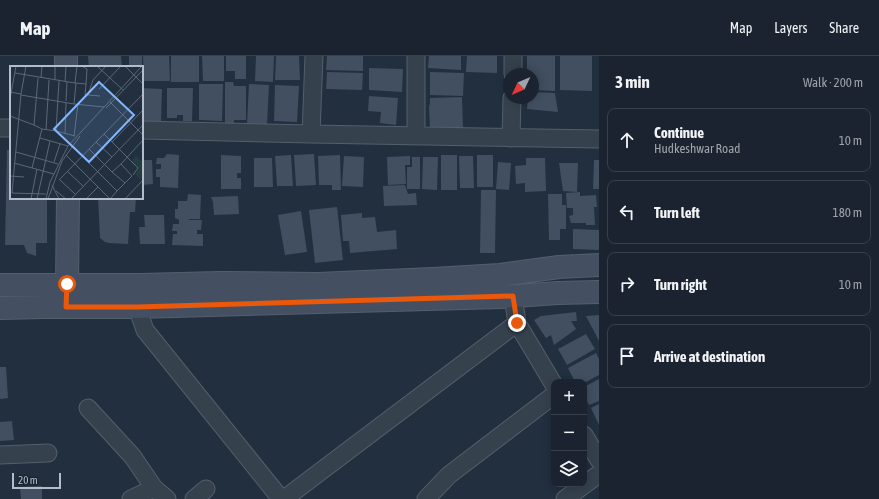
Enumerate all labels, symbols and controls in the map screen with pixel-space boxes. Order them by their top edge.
text: Map [20,17,51,39]
text: Map [730,20,752,36]
text: Layers [774,20,807,36]
text: Share [829,20,859,36]
inset map [10,66,143,199]
north arrow [503,68,539,104]
text: 3 min [615,72,650,92]
text: Walk · 200 m [803,75,863,90]
text: Continue [654,124,704,141]
icon: ahead [616,129,638,151]
text: 10 m [839,133,862,148]
text: Hudkeshwar Road [654,141,740,156]
icon: left [616,201,638,223]
text: Turn left [654,204,700,221]
text: 180 m [833,205,862,220]
icon: right [616,273,638,295]
route start [58,275,76,293]
text: Turn right [654,276,707,293]
text: 10 m [839,277,862,292]
route end [508,314,526,332]
icon: arrive [616,345,638,367]
text: Arrive at destination [654,348,765,365]
map controls [551,379,587,487]
button: + [551,379,587,415]
button: − [551,415,587,451]
button: layers [551,451,587,487]
scale bar [12,471,61,490]
text: 20 m [18,474,38,486]

